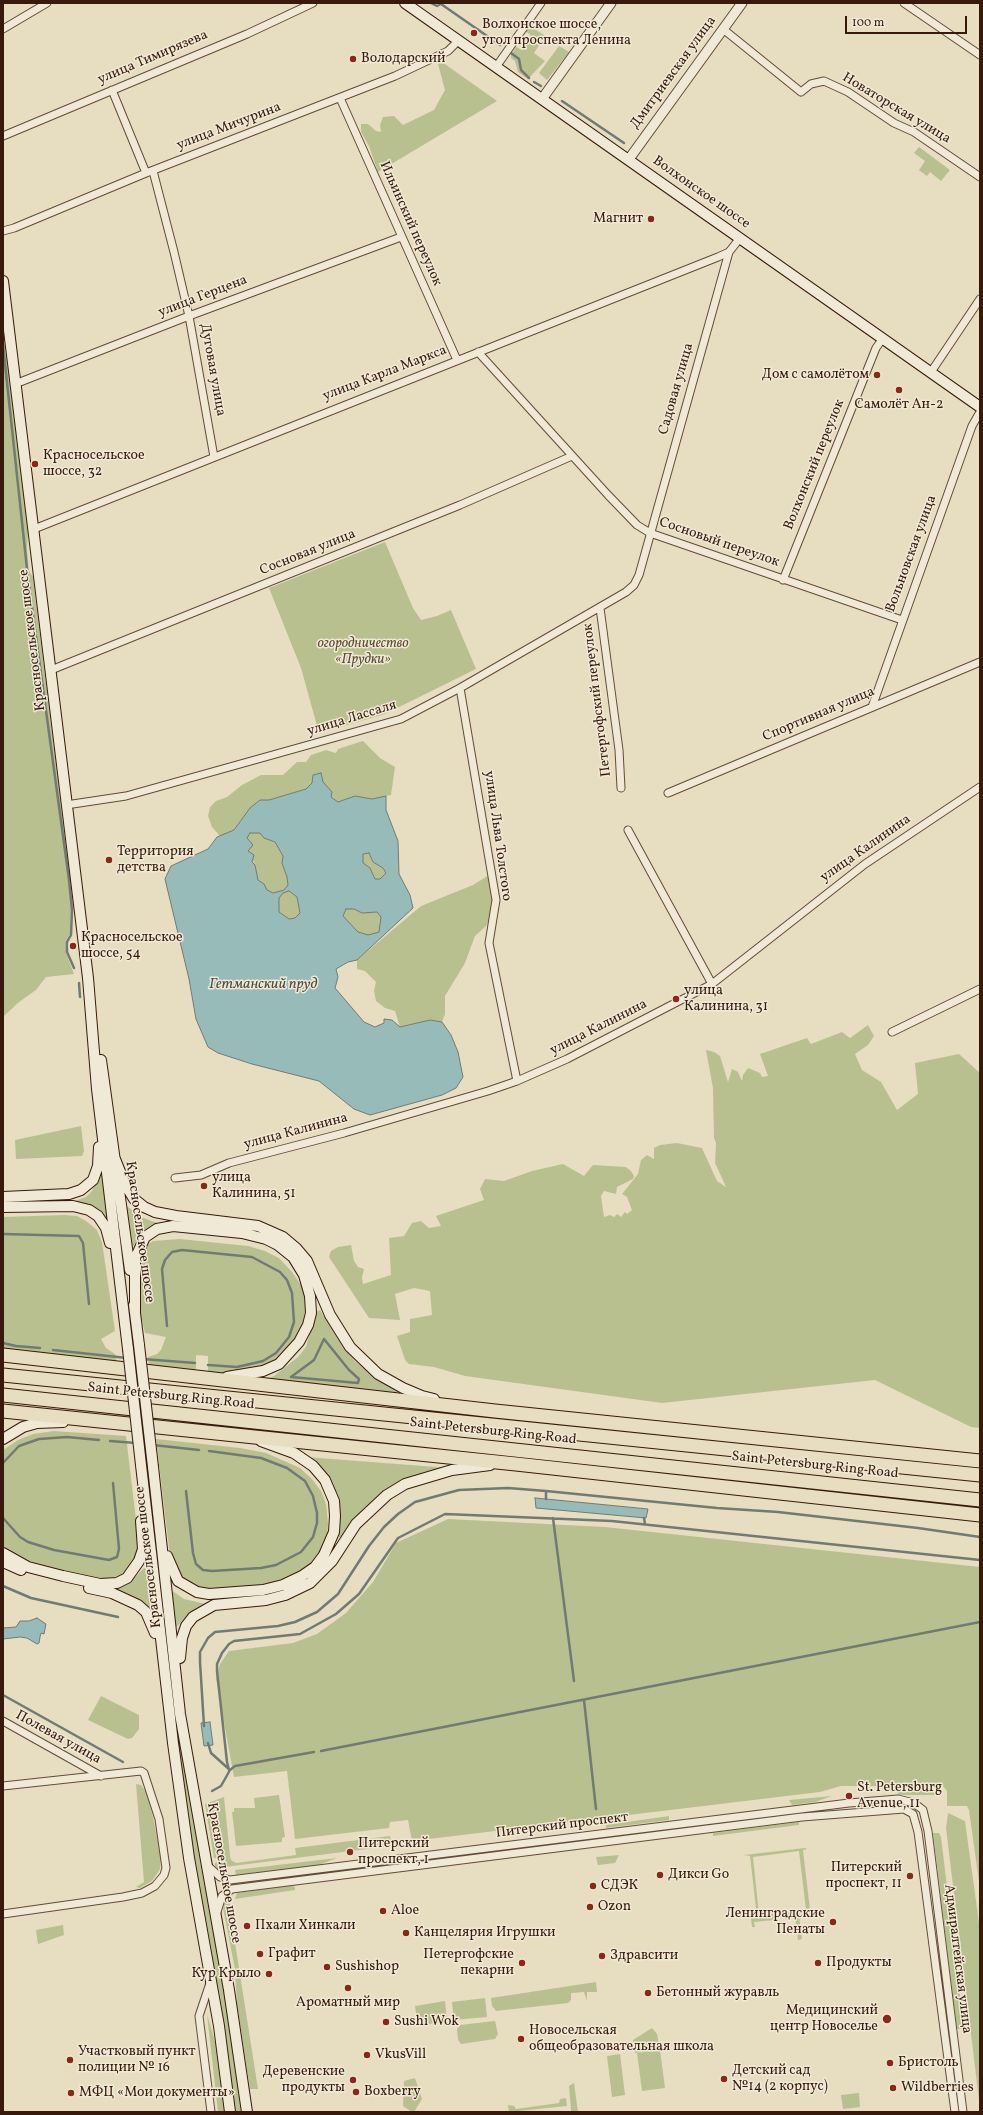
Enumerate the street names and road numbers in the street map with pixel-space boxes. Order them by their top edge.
street label: Дмитриевская улица [627,13,721,133]
street label: улица Тимирязева [95,27,211,89]
street label: Новаторская улица [839,70,953,148]
street label: улица Мичурина [174,99,284,155]
street label: Волхонское шоссе [649,153,753,233]
street label: Ильинский переулок [375,159,445,289]
street label: улица Герцена [156,272,250,322]
street label: Дуговая улица [196,322,228,418]
street label: Садовая улица [656,341,698,437]
street label: улица Карла Маркса [321,343,449,405]
street label: Волхонский переулок [781,397,849,533]
street label: Вольновская улица [883,493,941,615]
street label: Сосновый переулок [657,515,781,571]
street label: Сосновая улица [258,526,358,580]
street label: Красносельское шоссе [16,568,50,712]
street label: Петергофский переулок [580,622,616,778]
street label: Спортивная улица [761,684,877,746]
street label: улица Лассаля [305,697,399,741]
street label: улица Льва Толстого [480,770,514,902]
street label: улица Калинина [817,811,915,887]
street label: улица Калинина [548,996,650,1060]
street label: улица Калинина [242,1110,350,1154]
street label: Красносельское шоссе [121,1160,157,1304]
street label: Saint Petersburg Ring Road [87,1380,255,1414]
street label: Saint Petersburg Ring Road [409,1415,577,1449]
street label: Saint Petersburg Ring Road [731,1449,899,1483]
street label: Красносельское шоссе [132,1485,166,1629]
street label: Полевая улица [12,1708,104,1768]
street label: Красносельское шоссе [202,1801,244,1945]
street label: Питерский проспект [495,1810,629,1842]
street label: Адмиралтейская улица [939,1883,975,2035]

